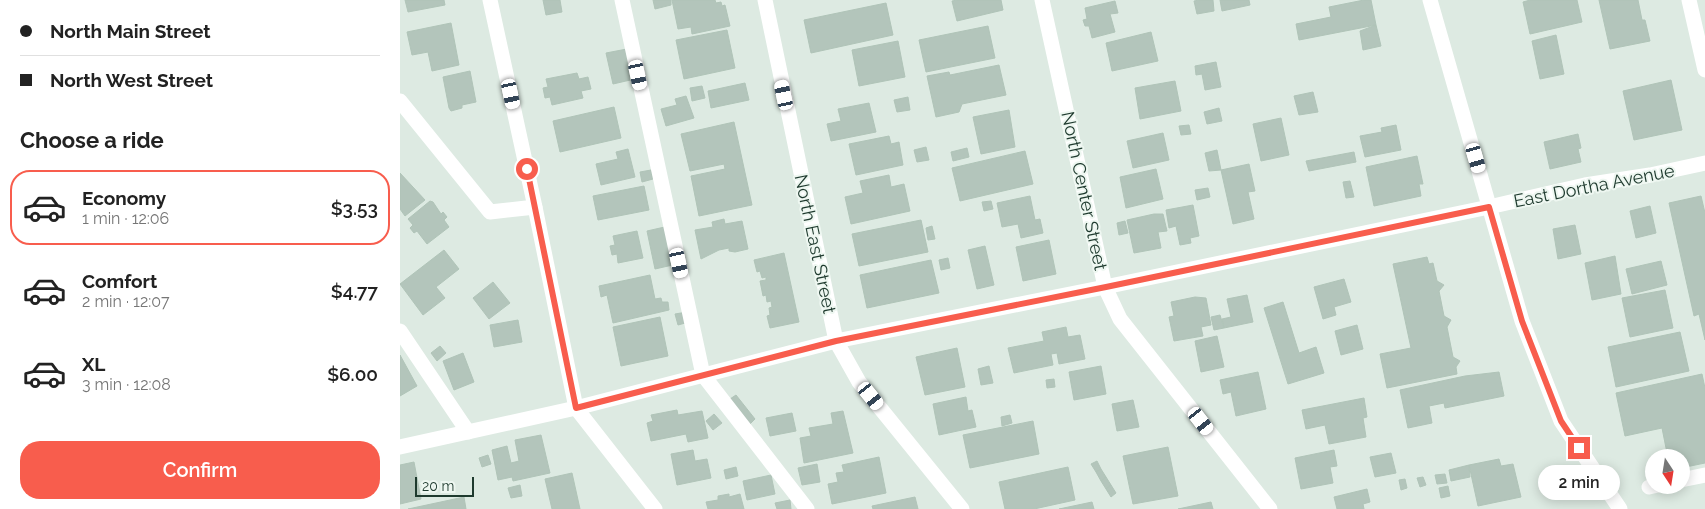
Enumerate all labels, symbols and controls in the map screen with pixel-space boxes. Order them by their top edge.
text: North Main Street [50,20,211,42]
car [627,59,648,91]
text: North West Street [50,69,213,91]
car [500,78,521,110]
car [773,79,794,111]
street label: North Center Street [1057,109,1112,272]
text: Choose a ride [20,127,164,153]
car [1464,142,1487,174]
route start [516,158,538,180]
street label: East Dortha Avenue [1512,160,1677,211]
street label: North East Street [790,172,841,315]
icon: car [22,185,67,230]
text: Economy [82,187,166,209]
text: $3.53 [331,197,378,219]
text: 1 min · 12:06 [82,209,169,228]
car [668,247,689,279]
icon: car [22,268,67,313]
text: Comfort [82,270,157,292]
text: $4.77 [331,280,378,302]
text: 2 min · 12:07 [82,292,170,311]
icon: car [22,351,67,396]
text: XL [82,353,105,375]
text: $6.00 [327,363,378,385]
text: 3 min · 12:08 [82,375,171,394]
car [855,380,886,412]
car [1185,405,1216,437]
route end [1568,437,1590,459]
button: Confirm [20,441,380,499]
north arrow [1645,449,1690,494]
map controls [1645,449,1690,494]
callout: 2 min [1538,466,1620,500]
text: 2 min [1559,473,1600,492]
scale bar [415,474,474,497]
text: 20 m [422,478,454,494]

